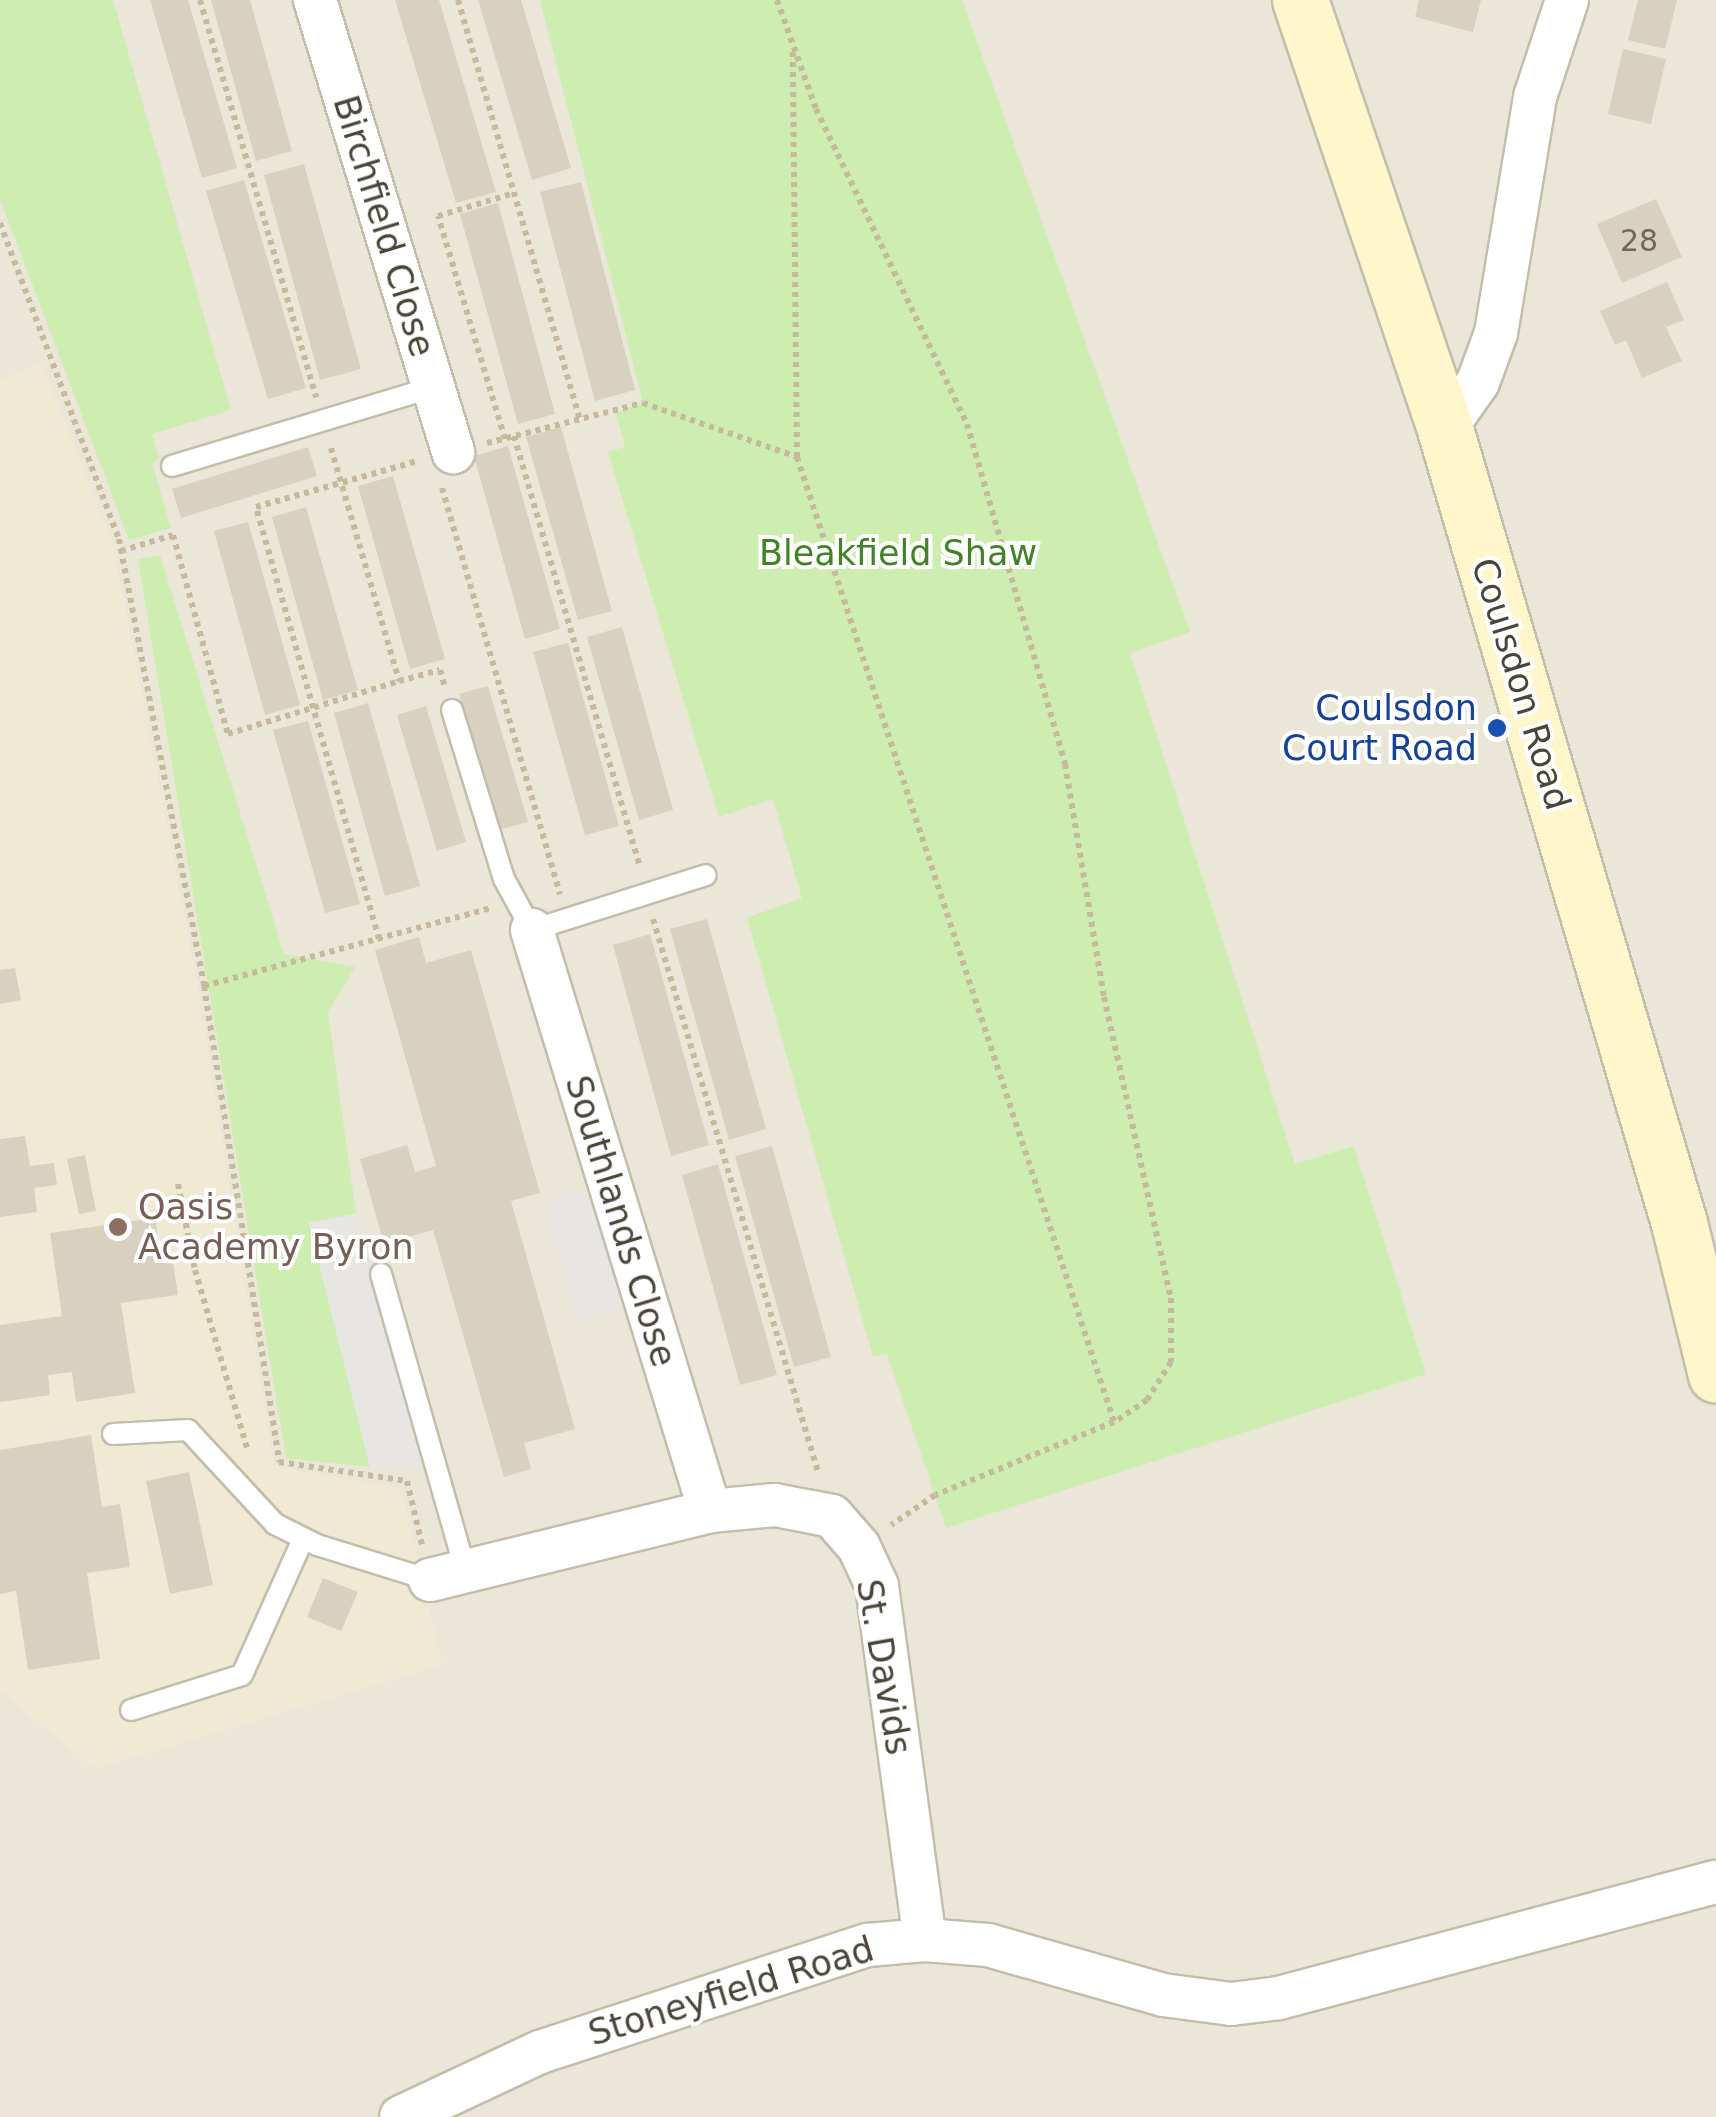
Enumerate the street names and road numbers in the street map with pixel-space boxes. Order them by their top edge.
street label: Birchfield Close [324,90,444,362]
street label: Coulsdon Road [1463,553,1579,815]
street label: Southlands Close [557,1070,685,1372]
street label: St. Davids [848,1576,920,1758]
street label: Stoneyfield Road [583,1928,879,2054]

